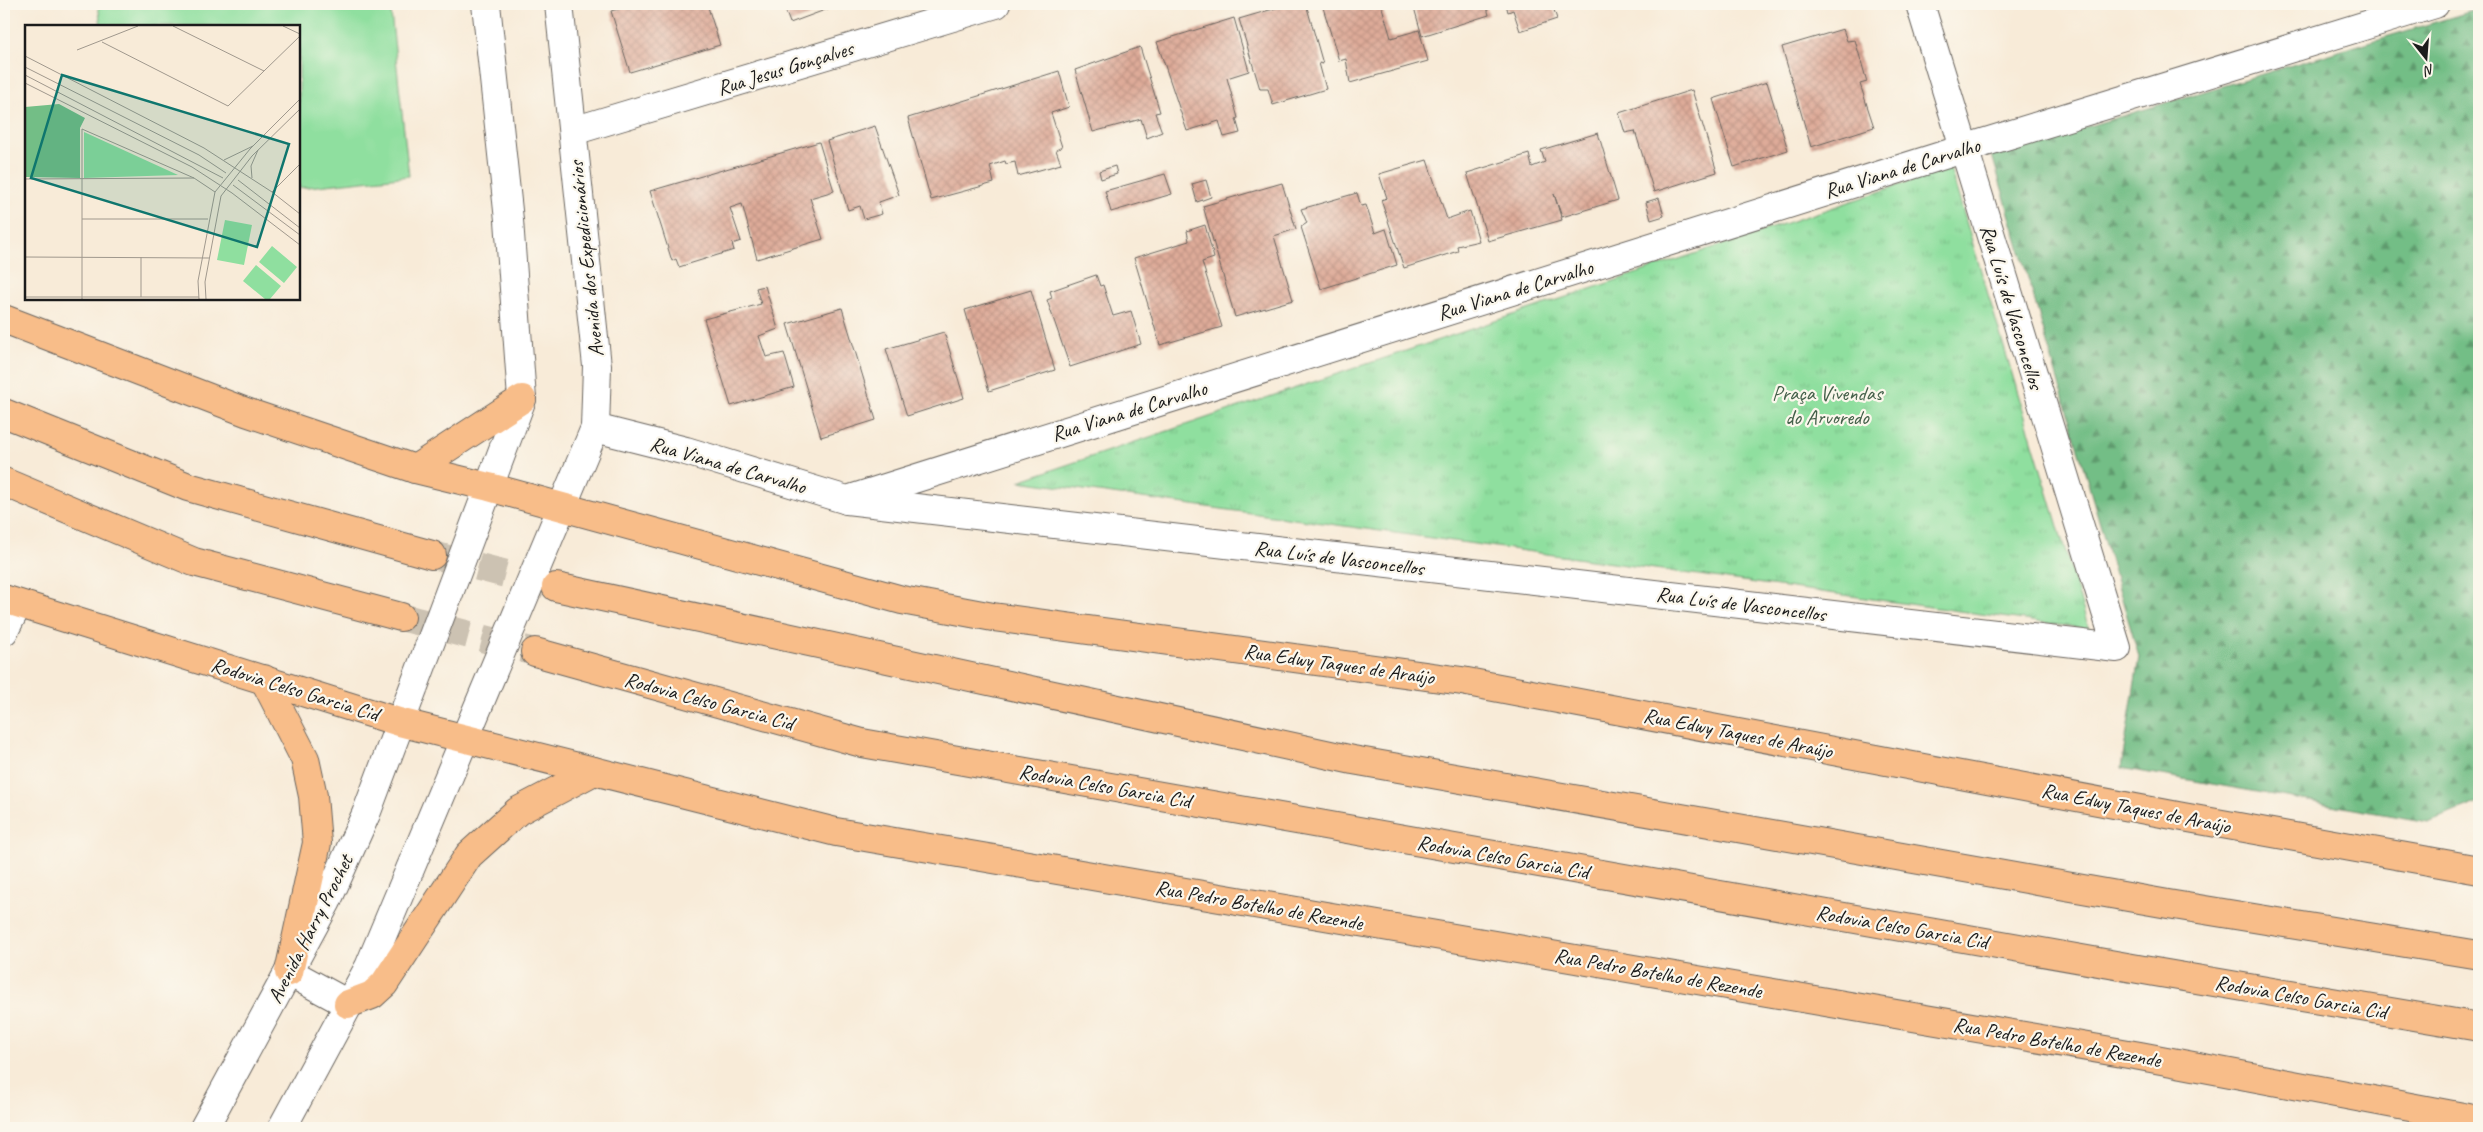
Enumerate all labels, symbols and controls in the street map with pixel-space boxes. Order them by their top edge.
inset map [25,25,300,300]
north arrow [2400,32,2450,82]
street label: Rua Jesus Gonçalves [714,34,858,101]
text: N [2421,61,2436,80]
street label: Rua Viana de Carvalho [1821,132,1984,204]
street label: Avenida dos Expedicionários [563,158,609,358]
street label: Rua Luís de Vasconcellos [1975,222,2050,394]
street label: Rua Viana de Carvalho [1434,254,1597,326]
street label: Rua Viana de Carvalho [1048,375,1211,447]
park label: Praça Vivendas do Arvoredo [1772,380,1884,430]
street label: Rua Viana de Carvalho [647,430,810,500]
street label: Rua Luís de Vasconcellos [1253,535,1427,582]
street label: Rua Luís de Vasconcellos [1655,581,1829,628]
street label: Rua Edwy Taques de Araújo [1242,638,1437,690]
street label: Rodovia Celso Garcia Cid [208,651,386,728]
street label: Rodovia Celso Garcia Cid [622,666,800,737]
street label: Rua Edwy Taques de Araújo [1641,702,1836,764]
street label: Rodovia Celso Garcia Cid [1017,758,1197,815]
street label: Rua Edwy Taques de Araújo [2039,777,2234,839]
street label: Rodovia Celso Garcia Cid [1415,829,1595,886]
street label: Avenida Harry Prochet [261,849,360,1008]
street label: Rua Pedro Botelho de Rezende [1153,874,1366,936]
street label: Rodovia Celso Garcia Cid [1814,899,1994,956]
street label: Rua Pedro Botelho de Rezende [1552,942,1765,1004]
street label: Rodovia Celso Garcia Cid [2213,969,2393,1026]
street label: Rua Pedro Botelho de Rezende [1951,1011,2164,1073]

